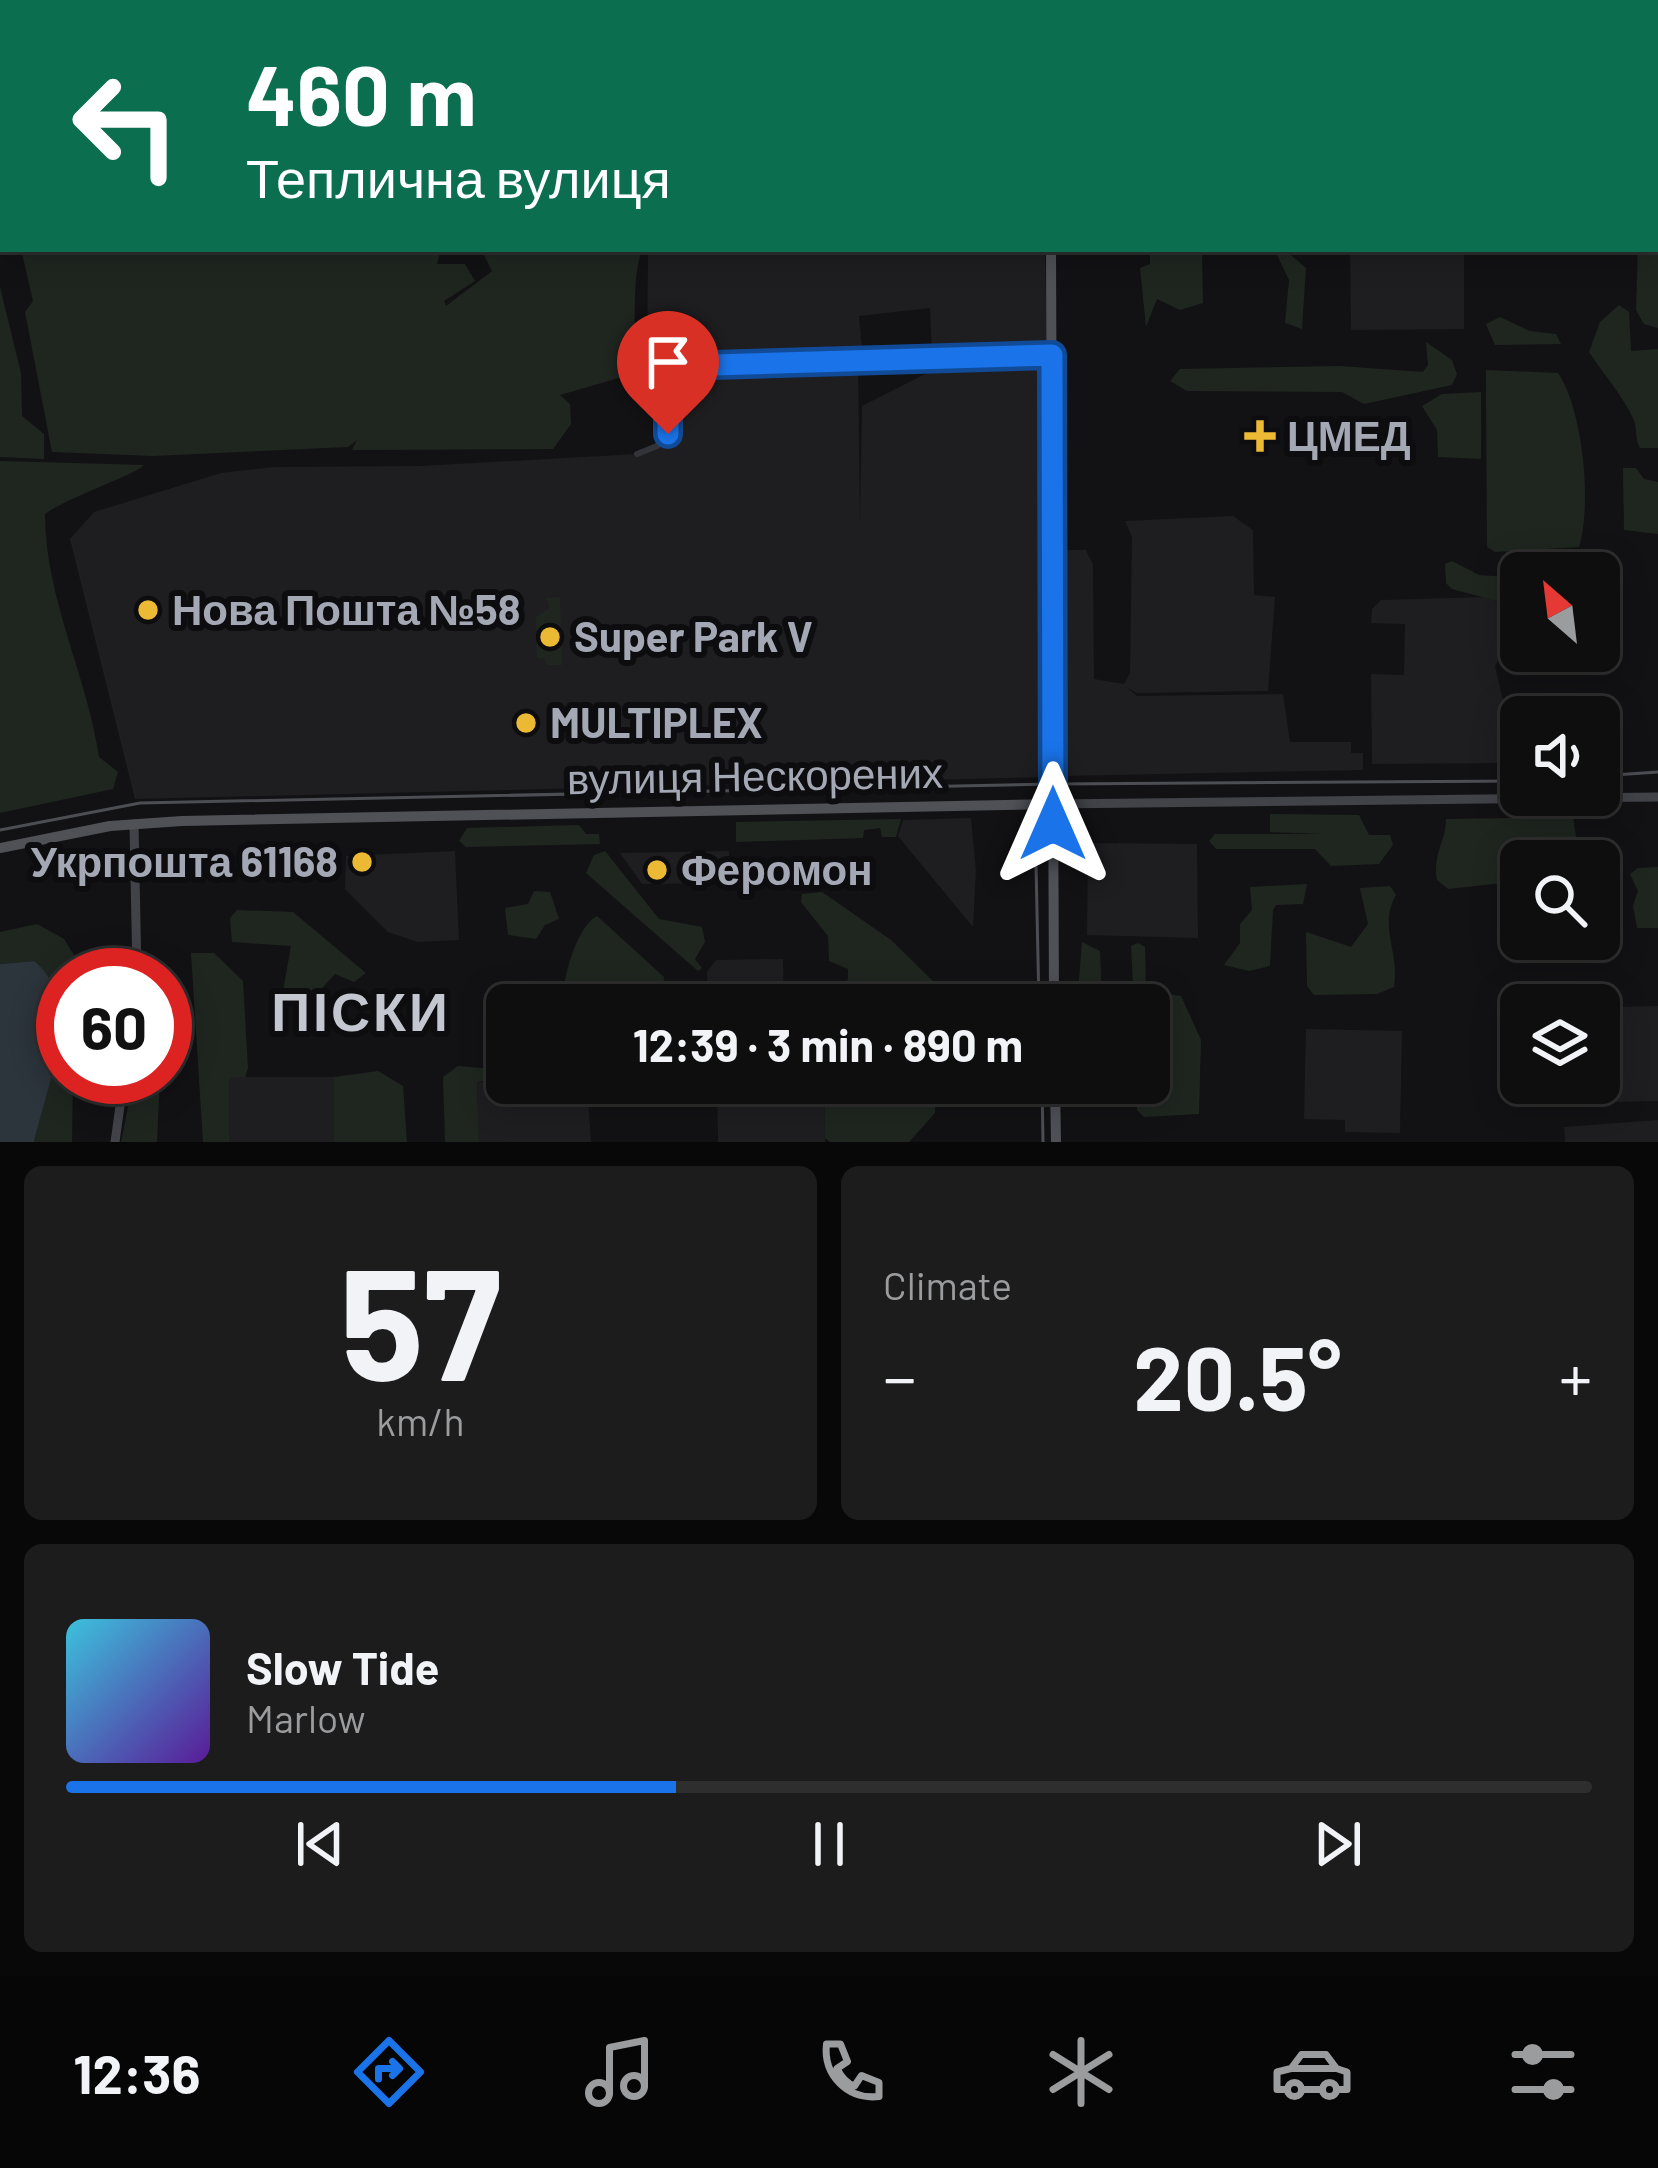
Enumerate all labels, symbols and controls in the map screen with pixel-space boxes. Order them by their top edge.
text: 460 m [246,42,477,143]
icon: left [48,48,204,204]
text: Теплична вулиця [246,144,671,209]
pin [617,311,719,434]
icon: arrive [635,329,701,395]
place label: ЦМЕД [1287,409,1411,460]
marker: ЦМЕД [1244,420,1276,452]
north arrow [1500,552,1620,672]
map controls [1500,552,1620,1104]
place label: Нова Пошта №58 [172,583,520,633]
marker: Нова Пошта №58 [135,597,161,623]
place label: Super Park V [574,610,813,660]
marker: Super Park V [537,624,563,650]
place label: MULTIPLEX [550,696,763,746]
button: sound [1500,696,1620,816]
marker: MULTIPLEX [513,710,539,736]
street label: вулиця Нескорених [567,746,943,803]
position arrow [990,761,1116,887]
place label: Укрпошта 61168 [31,835,338,886]
button: search [1500,840,1620,960]
place label: Феромон [681,843,873,894]
marker: Укрпошта 61168 [349,849,375,875]
marker: Феромон [644,857,670,883]
speed limit sign: 60 [36,948,192,1104]
district label: ПІСКИ [271,977,451,1042]
button: layers [1500,984,1620,1104]
text: 12:39 · 3 min · 890 m [633,1017,1023,1071]
text: 57 [340,1225,501,1412]
text: Climate [883,1261,1012,1308]
text: 20.5° [1133,1321,1342,1429]
text: − [883,1336,916,1415]
text: + [1559,1336,1592,1415]
text: km/h [376,1397,465,1444]
text: Slow Tide [246,1640,439,1694]
text: Marlow [246,1694,366,1741]
icon: previous [287,1811,353,1877]
icon: pause [796,1811,862,1877]
icon: next [1305,1811,1371,1877]
icon: directions [347,2030,431,2114]
icon: music [578,2030,662,2114]
icon: phone [809,2030,893,2114]
icon: climate [1039,2030,1123,2114]
icon: car [1270,2030,1354,2114]
icon: filters [1501,2030,1585,2114]
text: 12:36 [73,2040,201,2105]

